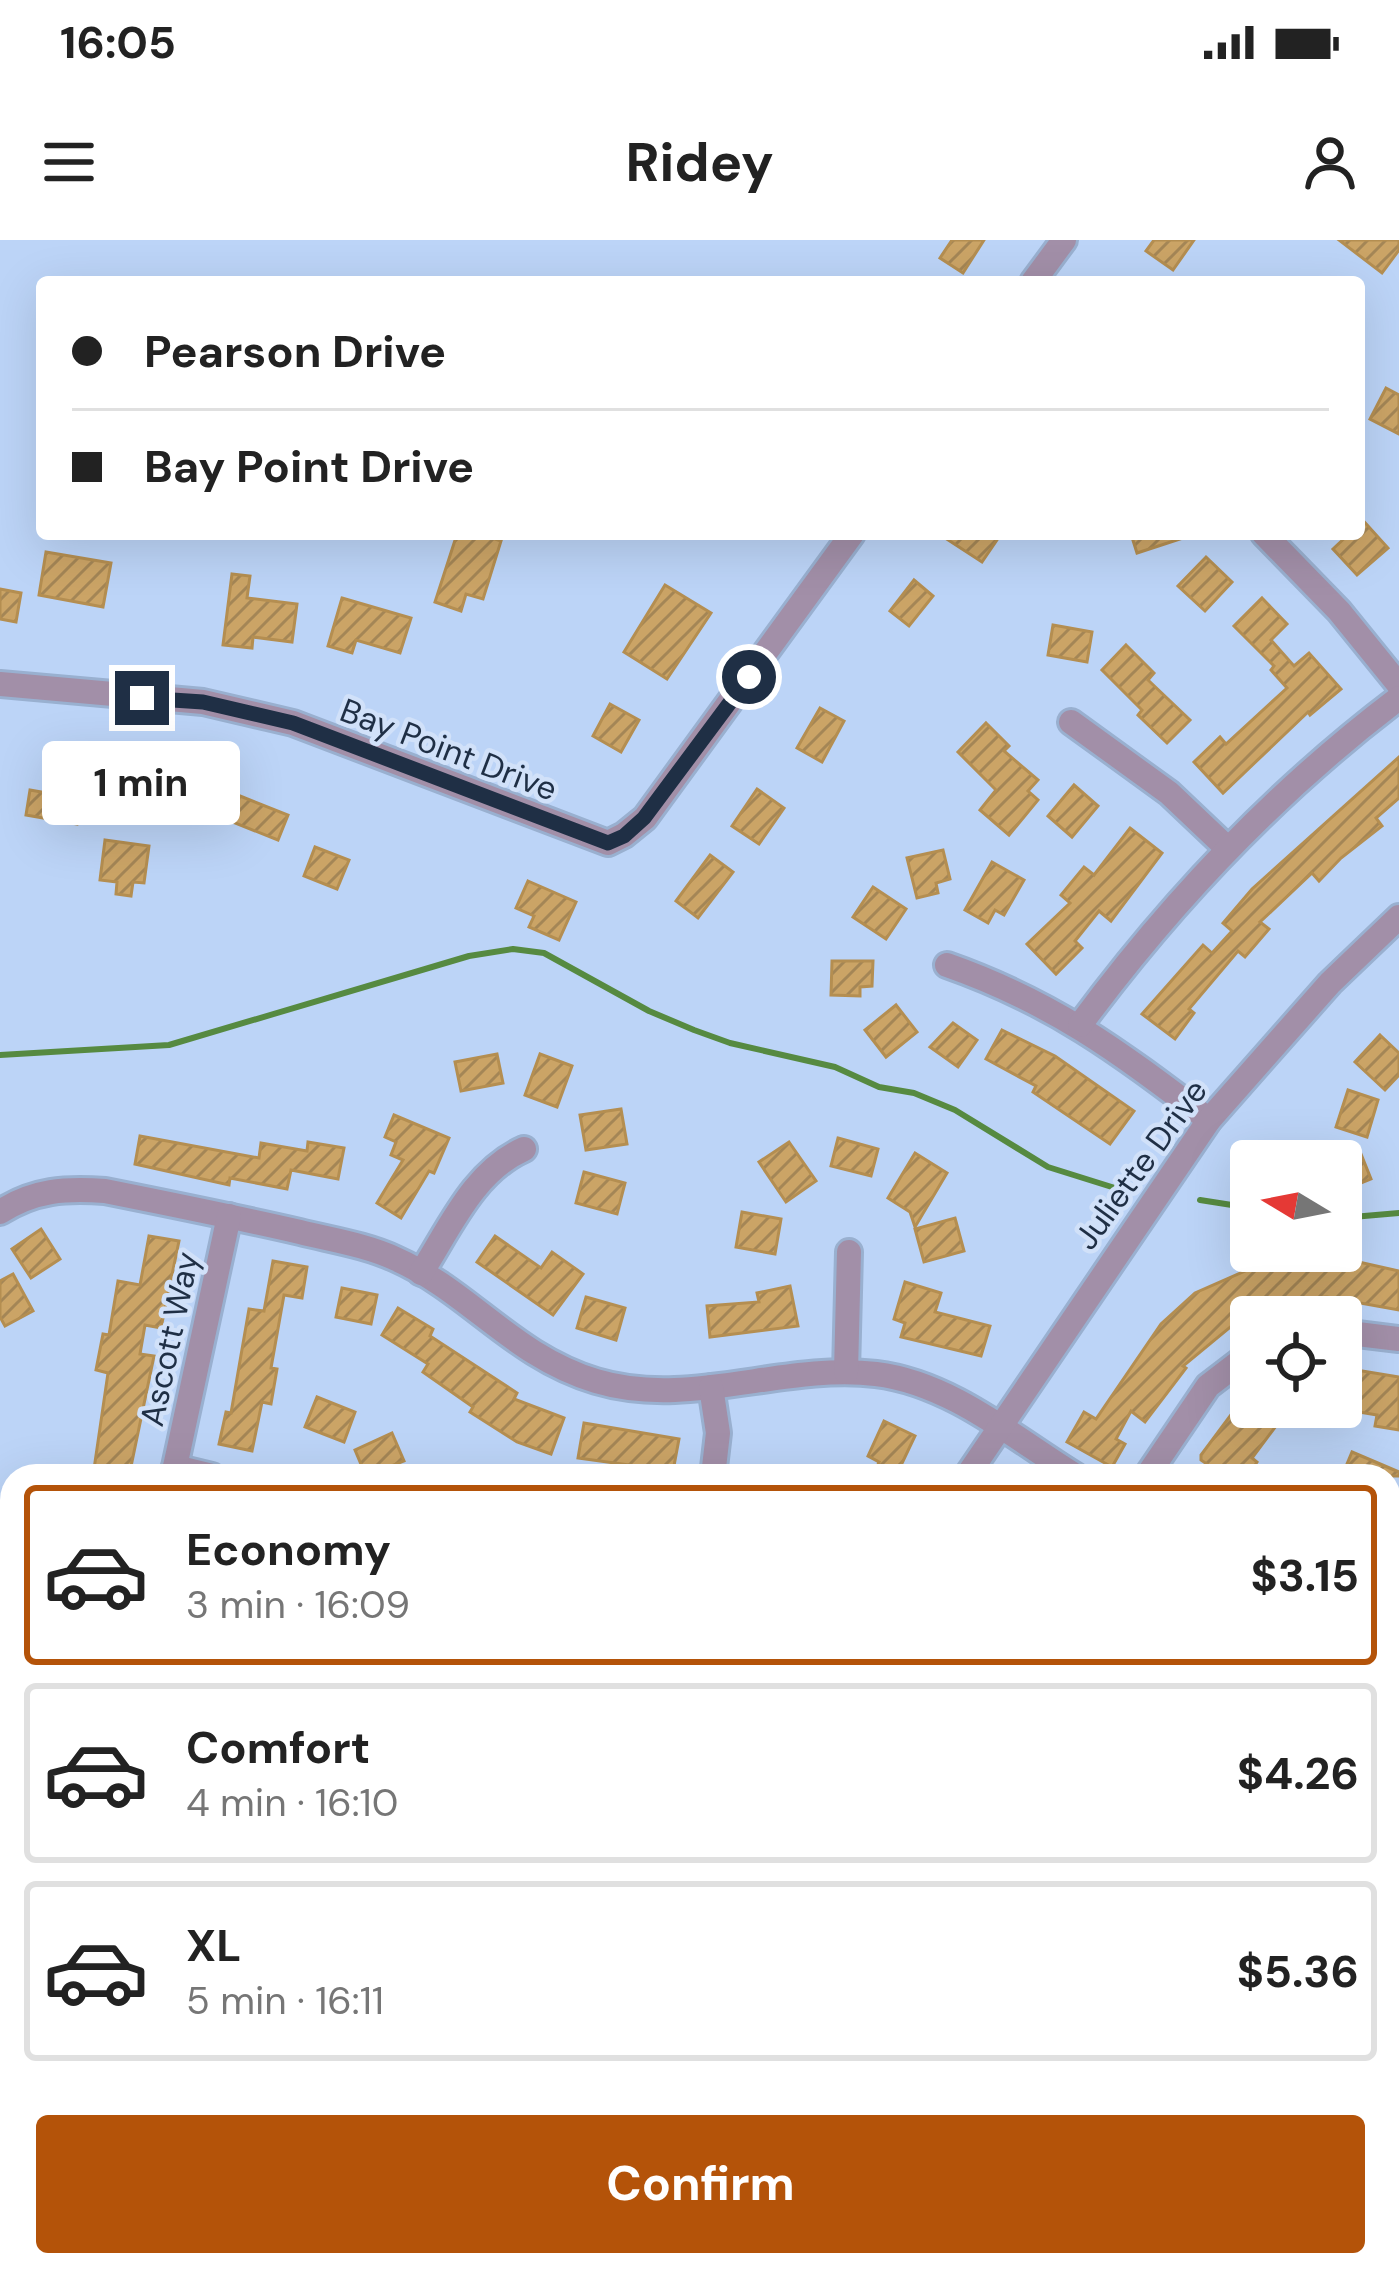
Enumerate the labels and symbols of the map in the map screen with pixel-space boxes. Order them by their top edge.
route start [722,650,776,704]
route end [115,671,169,725]
street label: Bay Point Drive [334,688,563,811]
callout: 1 min [43,740,241,824]
street label: Juliette Drive [1064,1071,1217,1258]
north arrow [1230,1140,1362,1272]
street label: Ascott Way [130,1248,209,1430]

